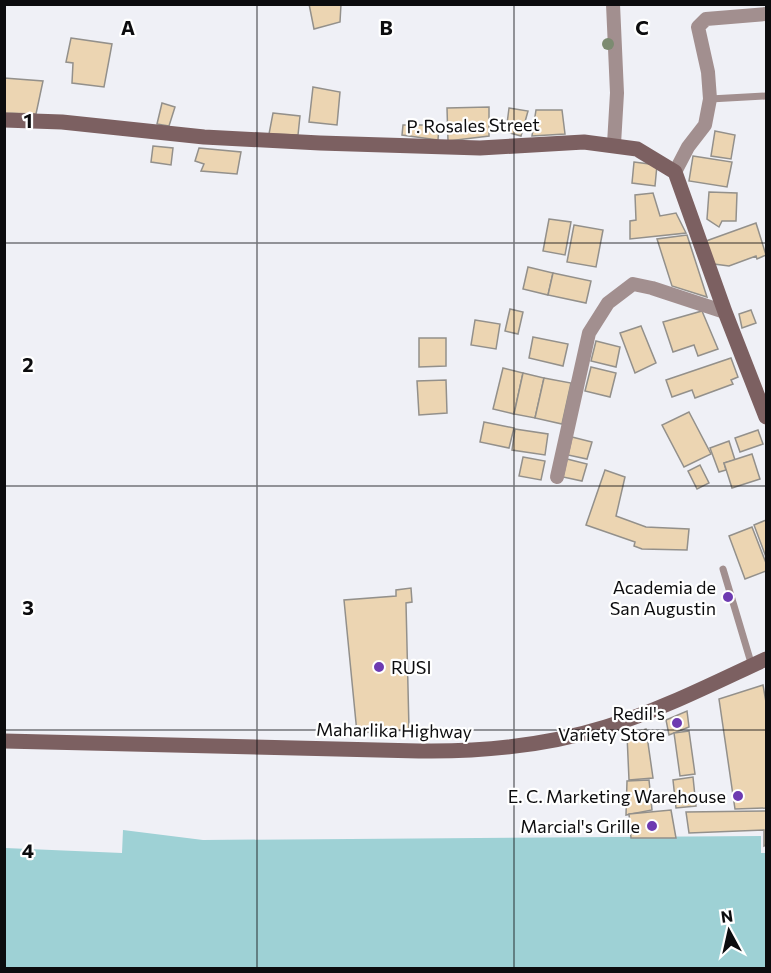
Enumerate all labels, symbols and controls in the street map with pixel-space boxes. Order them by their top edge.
text: A [121,15,135,39]
text: B [379,15,393,39]
text: C [635,15,649,39]
text: 1 [23,108,33,132]
street label: P. Rosales Street [406,113,540,137]
text: 2 [22,352,34,376]
place label: Academia de San Augustin [610,576,716,619]
marker: Academia de San Augustin [721,590,735,604]
text: 3 [22,595,34,619]
place label: RUSI [391,656,431,678]
marker: RUSI [372,660,386,674]
place label: Redil's Variety Store [558,702,665,745]
marker: Redil's Variety Store [670,716,684,730]
street label: Maharlika Highway [316,718,472,742]
place label: E. C. Marketing Warehouse [508,785,726,807]
marker: E. C. Marketing Warehouse [731,789,745,803]
place label: Marcial's Grille [520,815,640,837]
marker: Marcial's Grille [645,819,659,833]
text: 4 [22,838,34,862]
north arrow [699,901,759,961]
text: N [720,905,734,926]

